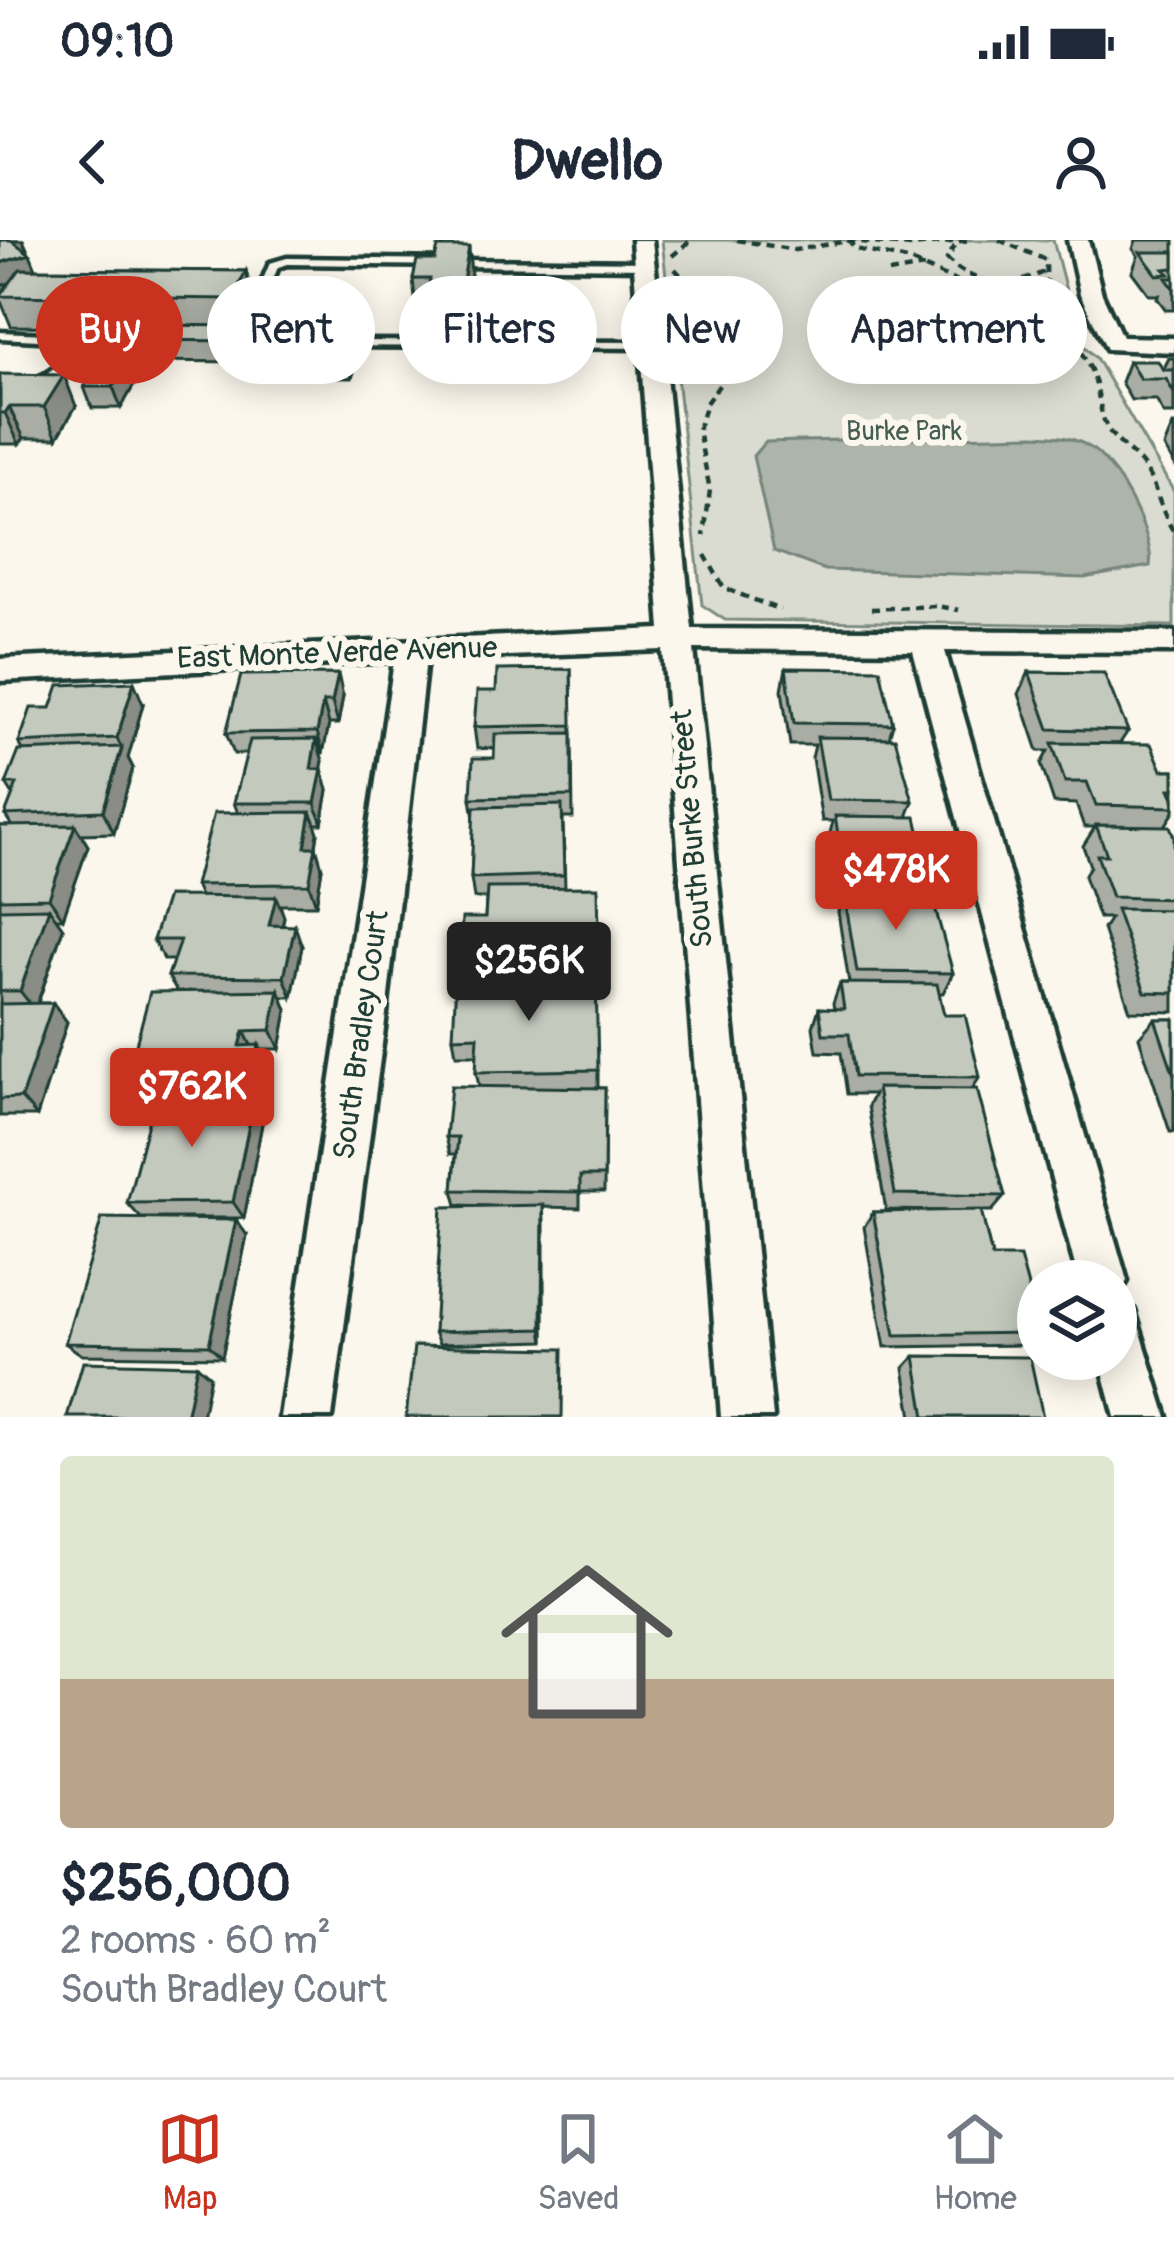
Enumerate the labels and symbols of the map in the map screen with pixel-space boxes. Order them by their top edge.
park label: Burke Park [846,415,962,448]
street label: East Monte Verde Avenue [176,629,498,677]
street label: South Burke Street [663,707,721,950]
pin: $478K [812,831,980,933]
street label: South Bradley Court [325,907,397,1162]
pin: $256K [445,922,613,1024]
pin: $762K [108,1048,276,1150]

